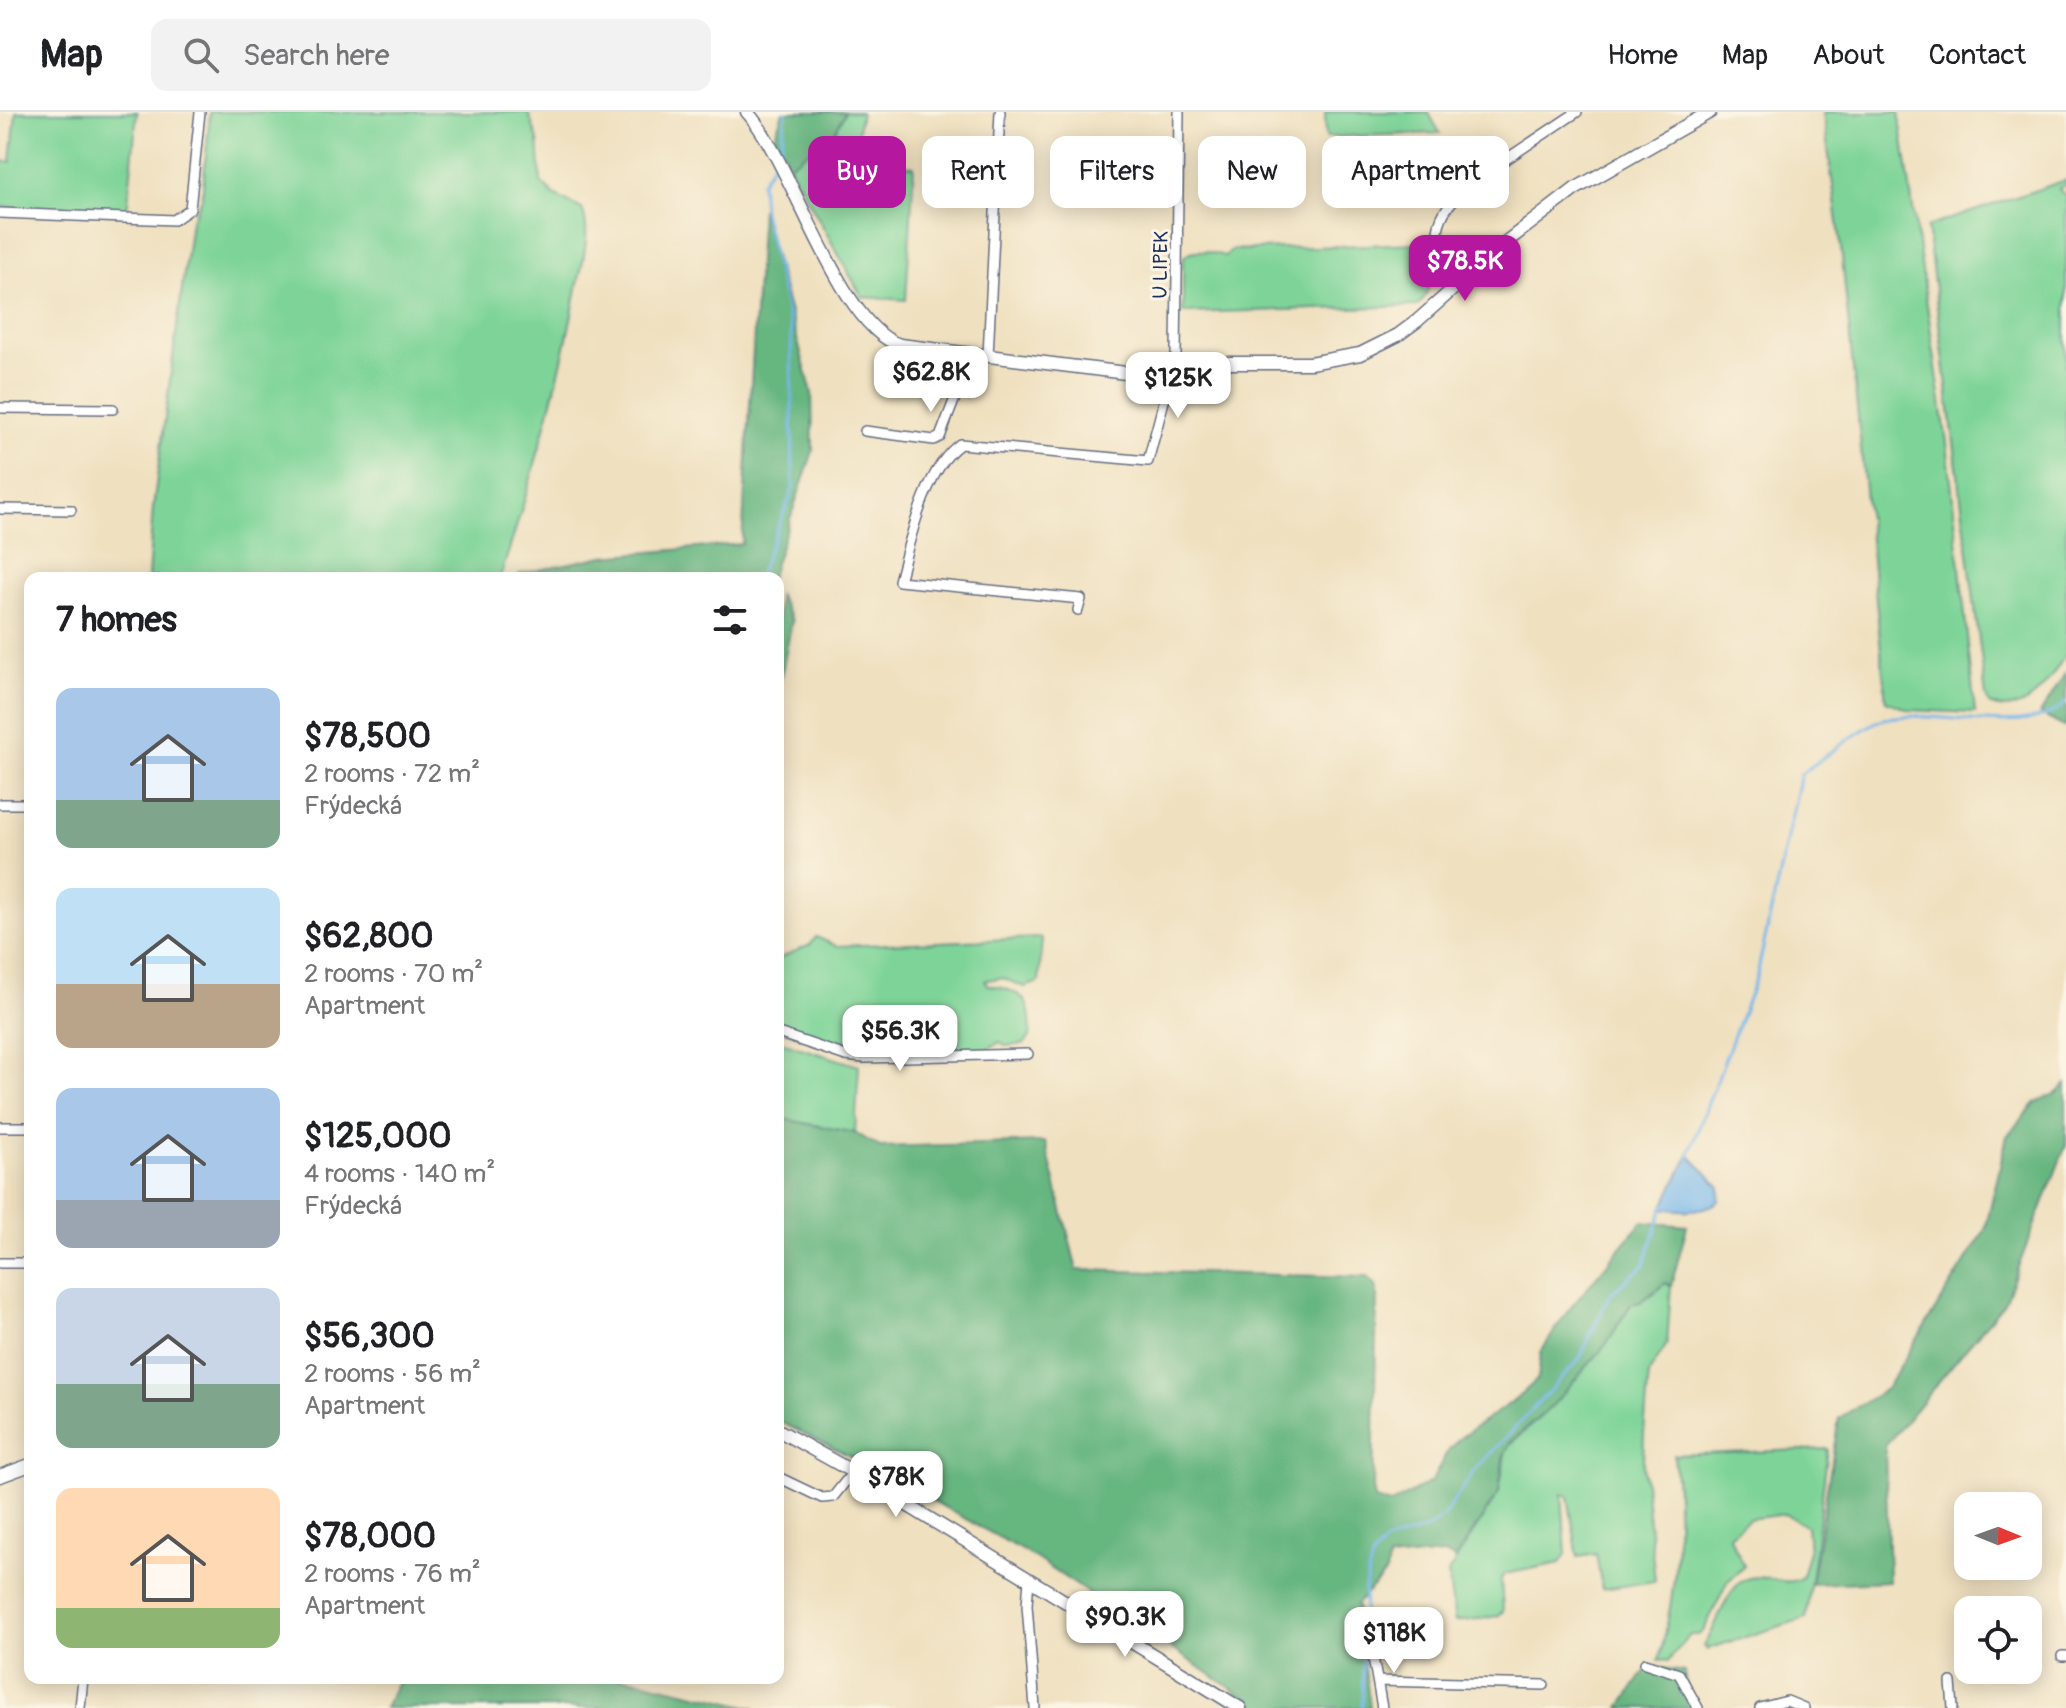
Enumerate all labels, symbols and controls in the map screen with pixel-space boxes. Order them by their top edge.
search box [151,19,711,91]
text: Map [40,31,103,79]
icon: search [179,33,223,77]
text: Search here [243,37,390,74]
text: Home [1607,38,1678,73]
text: Map [1722,38,1768,73]
text: About [1812,38,1885,73]
text: Contact [1929,38,2026,73]
chip: Buy [808,136,906,208]
chip: Rent [922,136,1034,208]
chip: Filters [1050,136,1182,208]
chip: New [1198,136,1306,208]
chip: Apartment [1322,136,1509,208]
street label: U LIPEK [1147,231,1174,299]
pin: $78.5K [1400,235,1530,303]
text: $78.5K [1427,245,1503,277]
pin: $62.8K [866,346,996,414]
pin: $125K [1122,352,1234,420]
text: $62.8K [892,356,970,388]
text: $125K [1144,362,1212,394]
icon: filters [708,598,752,642]
text: 7 homes [56,599,177,642]
text: $78,500 [304,715,431,758]
icon: home [120,720,216,816]
text: 2 rooms · 72 m² [304,758,480,790]
text: Frýdecká [304,790,402,822]
text: $62,800 [304,915,433,958]
icon: home [120,920,216,1016]
text: 2 rooms · 70 m² [304,958,483,990]
text: Apartment [304,990,425,1022]
pin: $56.3K [835,1005,965,1073]
text: $56.3K [860,1015,940,1047]
text: $125,000 [304,1115,451,1158]
icon: home [120,1120,216,1216]
text: 4 rooms · 140 m² [304,1158,495,1190]
text: Frýdecká [304,1190,402,1222]
text: $56,300 [304,1315,435,1358]
icon: home [120,1320,216,1416]
text: 2 rooms · 56 m² [304,1358,481,1390]
text: Apartment [304,1390,425,1422]
pin: $78K [849,1451,943,1519]
text: $78K [868,1461,924,1493]
north arrow [1954,1492,2042,1580]
map controls [1954,1492,2042,1684]
text: $78,000 [304,1515,436,1558]
icon: home [120,1520,216,1616]
text: 2 rooms · 76 m² [304,1558,481,1590]
text: Apartment [304,1590,425,1622]
pin: $90.3K [1060,1591,1190,1659]
button: locate [1954,1596,2042,1684]
text: $90.3K [1084,1601,1166,1633]
pin: $118K [1338,1607,1450,1675]
text: $118K [1362,1617,1426,1649]

